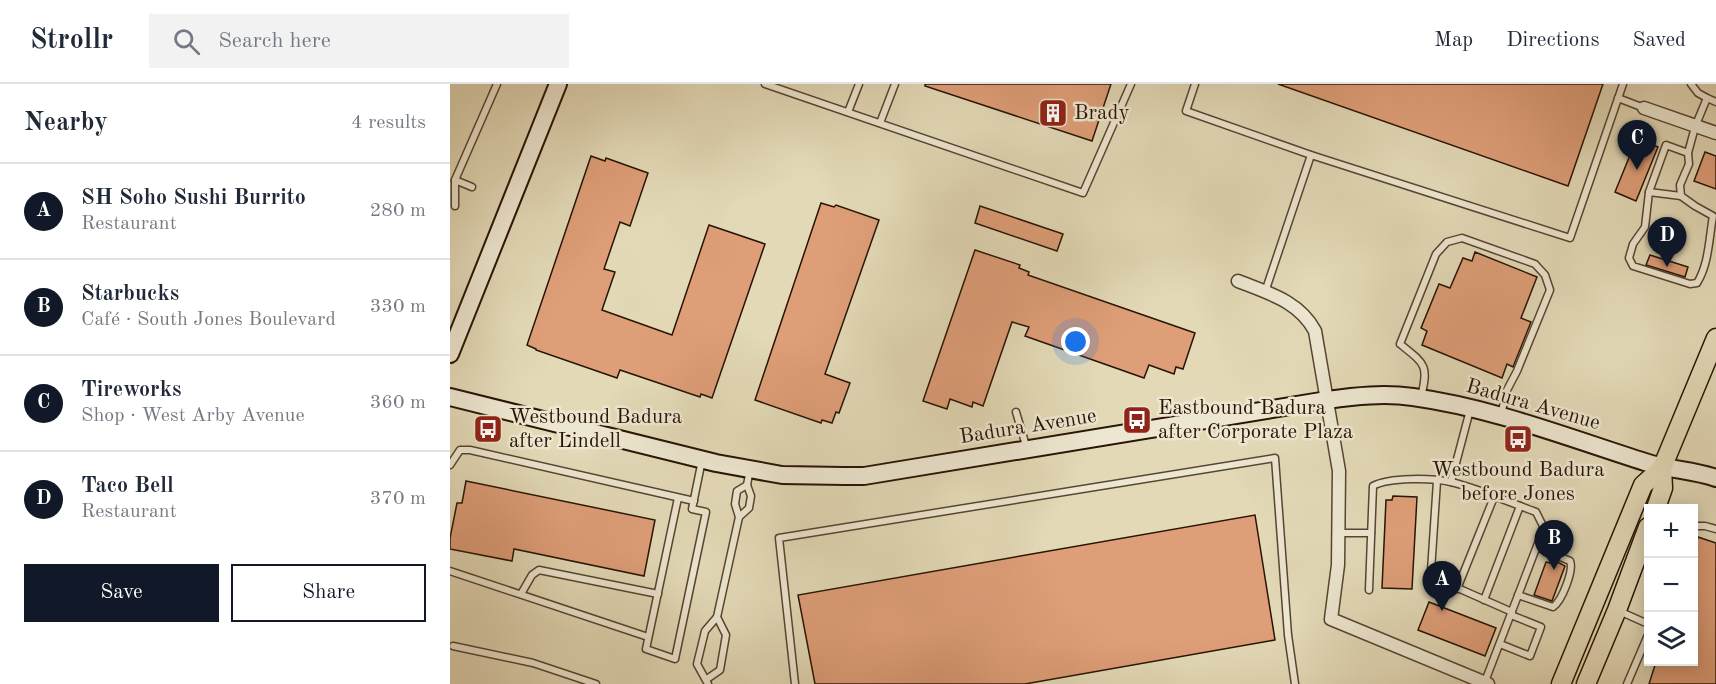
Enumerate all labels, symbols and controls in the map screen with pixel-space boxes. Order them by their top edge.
search box [149,14,569,68]
icon: search [170,25,203,58]
text: Strollr [30,27,113,55]
text: Search here [218,30,331,52]
text: Map [1434,30,1473,51]
text: Directions [1506,30,1600,51]
text: Saved [1633,30,1686,51]
building icon: Brady [1037,97,1069,129]
place label: Brady [1074,103,1130,124]
text: Nearby [24,110,108,136]
text: 4 results [351,113,426,133]
pin: C [1618,120,1656,170]
text: SH Soho Sushi Burrito [81,187,306,209]
text: A [36,201,51,221]
text: 280 m [370,201,426,221]
text: Restaurant [81,214,177,234]
pin: D [1648,218,1686,267]
text: Starbucks [81,283,179,305]
text: B [36,297,51,317]
text: 330 m [370,297,426,317]
text: Café · South Jones Boulevard [81,310,336,330]
your location [1061,327,1090,356]
street label: Badura Avenue [1463,376,1603,434]
text: Tireworks [81,379,181,401]
text: C [37,393,50,413]
text: 360 m [370,393,426,413]
place label: Eastbound Badura after Corporate Plaza [1158,398,1353,443]
bus stop icon: Eastbound Badura after Corporate Plaza [1121,404,1153,436]
text: Shop · West Arby Avenue [81,406,305,426]
street label: Badura Avenue [958,406,1098,448]
place label: Westbound Badura after Lindell [509,407,682,452]
bus stop icon: Westbound Badura after Lindell [472,413,504,445]
bus stop icon: Westbound Badura before Jones [1502,423,1534,455]
place label: Westbound Badura before Jones [1431,460,1605,505]
text: Taco Bell [81,475,174,497]
text: D [36,489,51,509]
text: 370 m [370,489,426,509]
text: Restaurant [81,502,177,522]
map controls [1644,504,1698,666]
button: + [1644,504,1698,558]
pin: B [1534,520,1574,570]
button: − [1644,558,1698,612]
pin: A [1422,562,1462,611]
button: Save [24,564,219,622]
button: Share [231,564,426,622]
button: layers [1644,612,1698,666]

